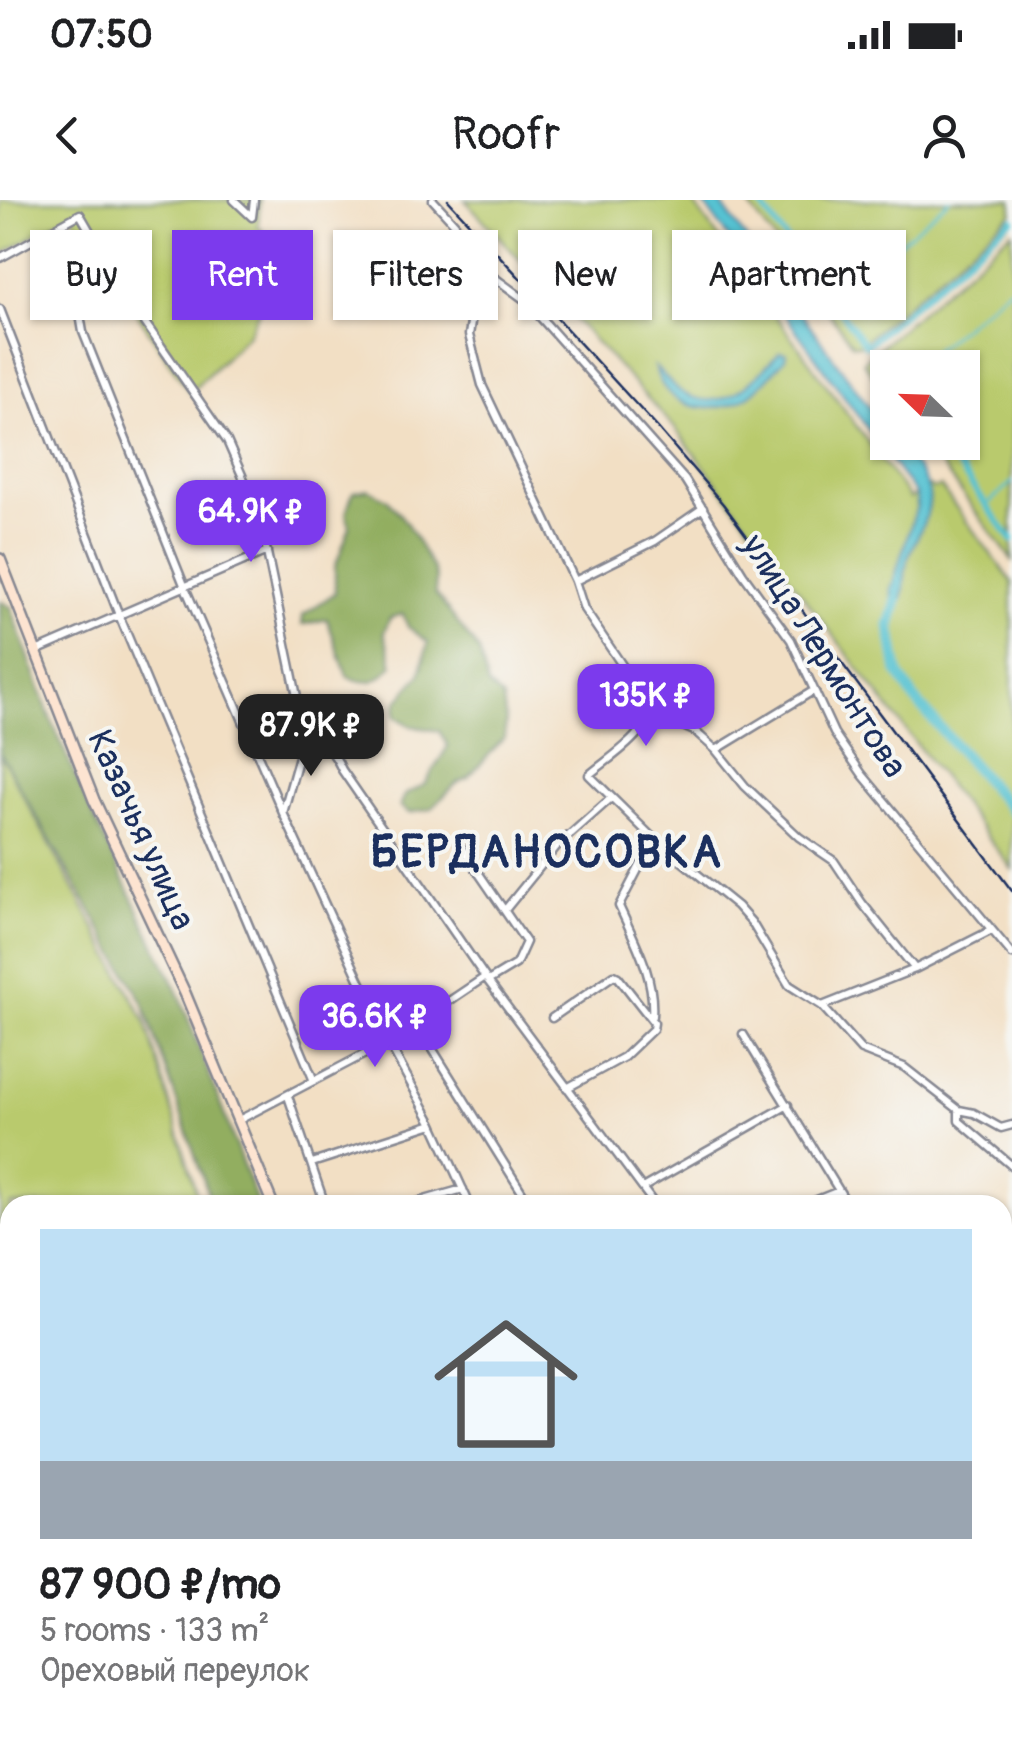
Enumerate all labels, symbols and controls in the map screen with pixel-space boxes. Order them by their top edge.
text: 07:50 [50,11,153,59]
text: Roofr [452,107,560,163]
icon: back [40,108,95,163]
icon: person [917,108,972,163]
chip: Buy [30,230,152,320]
chip: Rent [172,230,313,320]
chip: Filters [333,230,498,320]
chip: New [518,230,652,320]
chip: Apartment [672,230,906,320]
north arrow [870,350,980,460]
map controls [870,350,980,460]
pin: 64.9K ₽ [159,480,343,565]
text: 64.9K ₽ [198,492,304,532]
street label: улица Лермонтова [731,525,916,786]
pin: 135K ₽ [565,664,727,749]
text: 135K ₽ [599,676,693,716]
pin: 87.9K ₽ [219,694,403,779]
text: 87.9K ₽ [260,706,362,746]
street label: Казачья улица [77,723,205,937]
district label: БЕРДАНОСОВКА [371,825,723,881]
pin: 36.6K ₽ [283,985,467,1070]
text: 36.6K ₽ [321,997,429,1037]
icon: home [416,1294,596,1474]
text: 87 900 ₽/mo [40,1559,281,1611]
text: 5 rooms · 133 m² [40,1611,270,1651]
text: Ореховый переулок [40,1651,310,1691]

